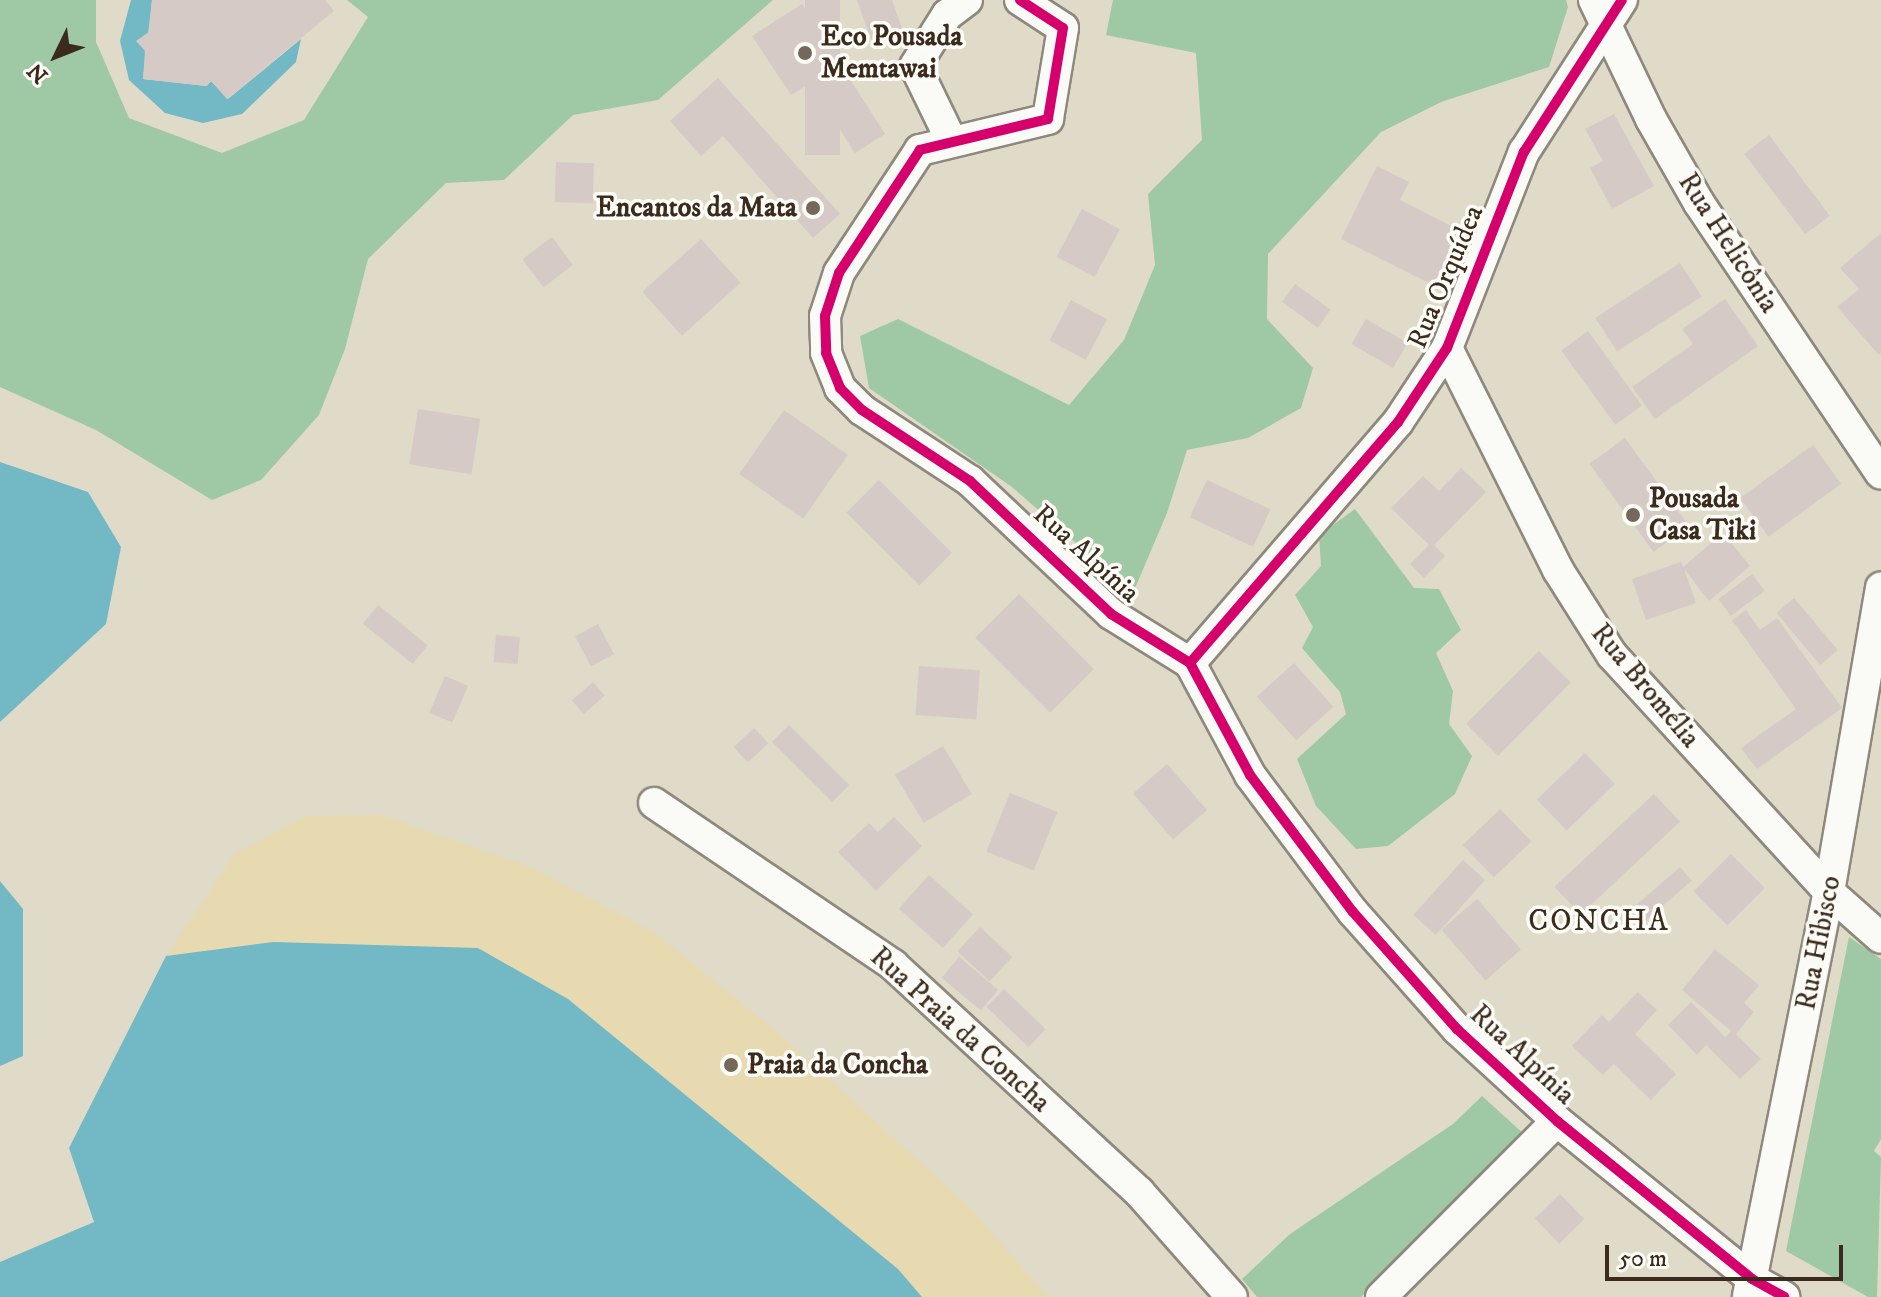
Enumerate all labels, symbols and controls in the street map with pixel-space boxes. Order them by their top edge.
north arrow [16,16,96,96]
place label: Eco Pousada Memtawai [821,20,962,86]
marker: Eco Pousada Memtawai [796,44,814,62]
text: N [22,57,54,89]
street label: Rua Helicônia [1670,167,1786,319]
place label: Encantos da Mata [596,191,797,225]
marker: Encantos da Mata [804,199,822,217]
street label: Rua Orquídea [1401,200,1491,354]
place label: Pousada Casa Tiki [1649,482,1756,548]
street label: Rua Alpínia [1026,498,1146,610]
marker: Pousada Casa Tiki [1624,506,1642,524]
street label: Rua Bromélia [1583,617,1707,755]
street label: Rua Hibisco [1790,873,1848,1013]
district label: CONCHA [1528,904,1670,940]
street label: Rua Praia da Concha [863,940,1057,1120]
street label: Rua Alpínia [1463,998,1581,1112]
place label: Praia da Concha [747,1048,928,1082]
marker: Praia da Concha [722,1056,740,1074]
scale bar [1609,1229,1847,1279]
text: 50 m [1619,1244,1667,1274]

